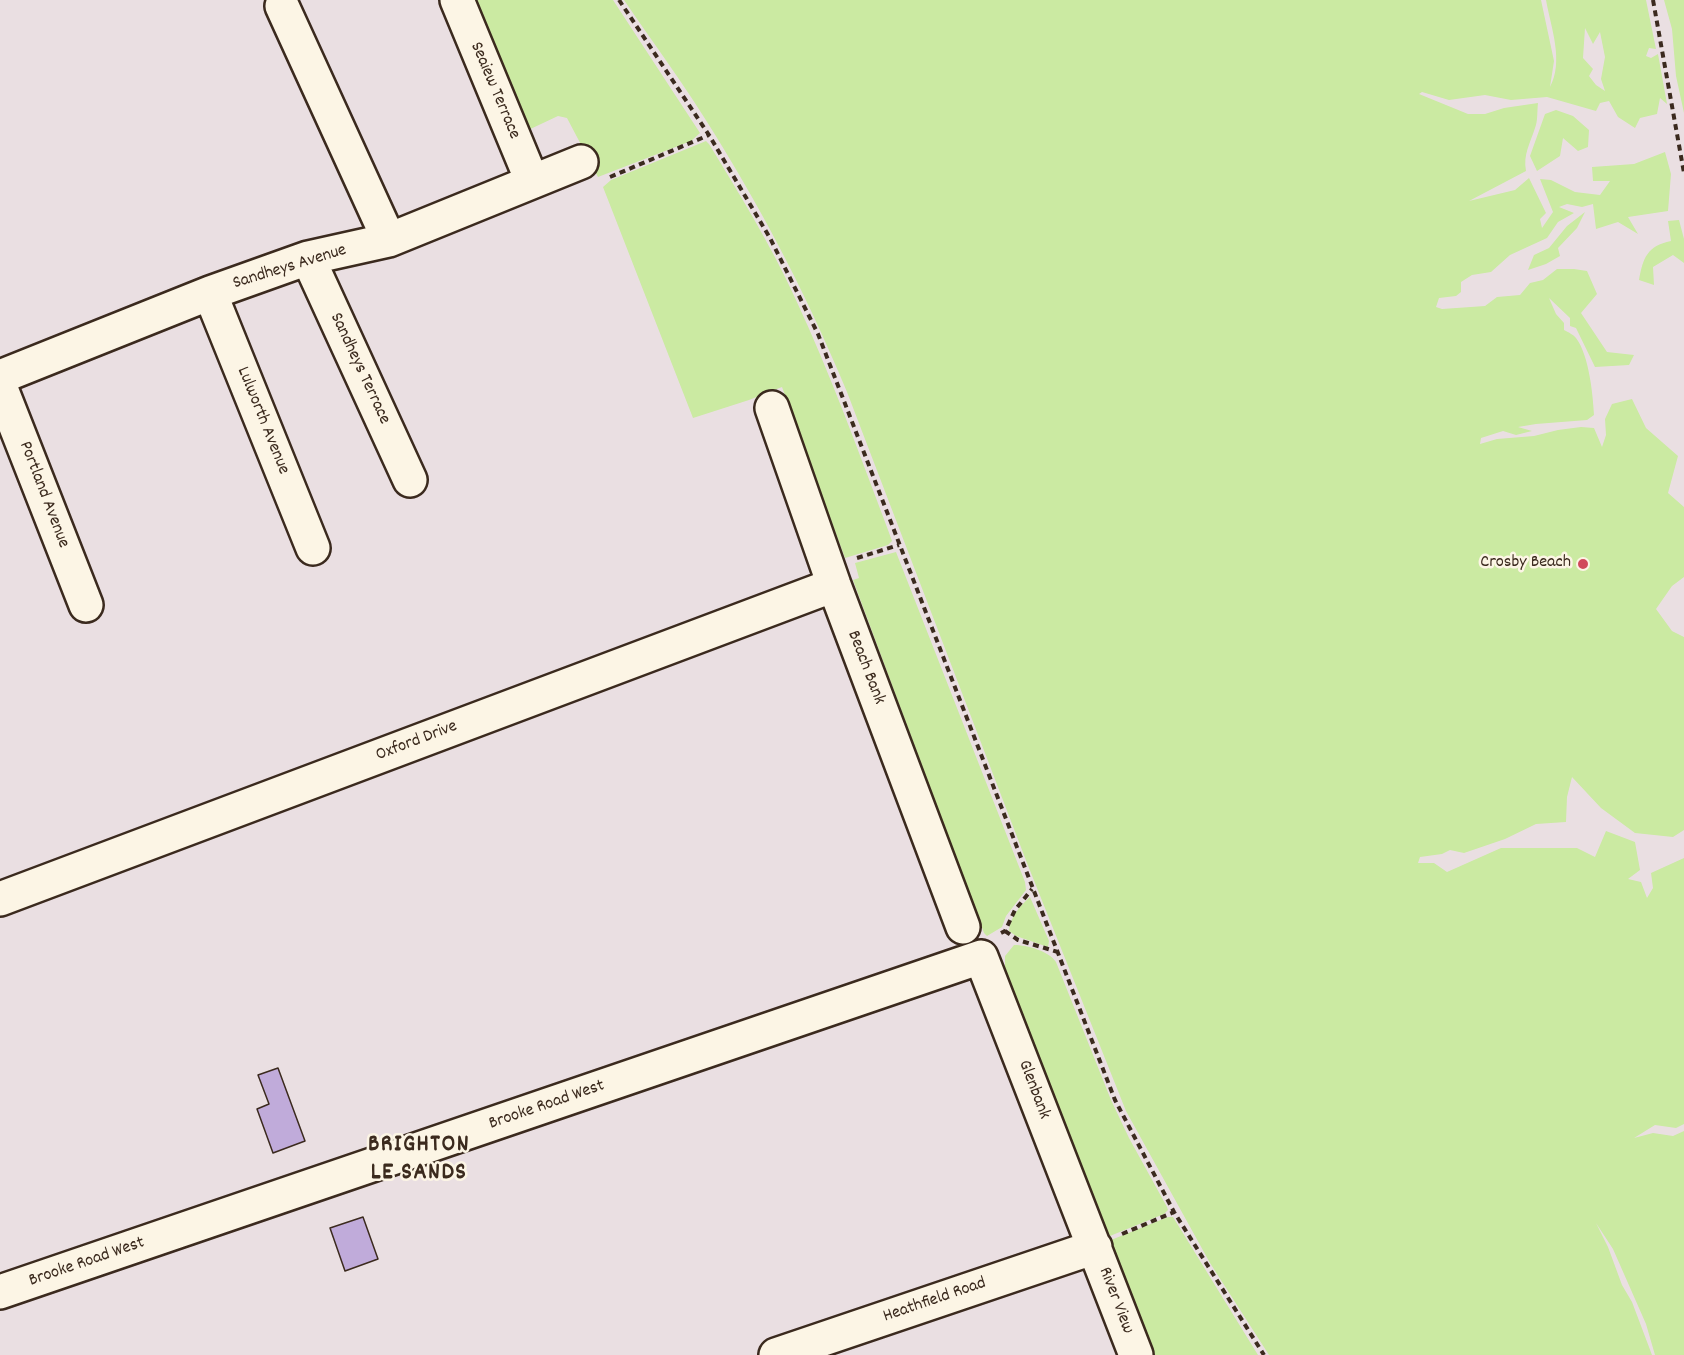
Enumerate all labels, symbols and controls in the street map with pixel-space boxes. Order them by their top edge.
street label: Seaiew Terrace [464,39,524,143]
street label: Sandheys Avenue [231,240,349,296]
street label: Sandheys Terrace [324,310,394,428]
street label: Lulworth Avenue [231,364,293,478]
street label: Portland Avenue [13,439,73,551]
place label: Crosby Beach [1480,553,1571,575]
marker: Crosby Beach [1576,557,1590,571]
street label: Beach Bank [841,628,889,708]
street label: Oxford Drive [373,717,461,767]
street label: Glenbank [1012,1057,1054,1123]
street label: Brooke Road West [486,1076,608,1136]
district label: BRIGHTON LE SANDS [368,1133,470,1189]
street label: Brooke Road West [26,1233,148,1293]
street label: River View [1092,1265,1138,1337]
street label: Heathfield Road [881,1273,989,1329]

